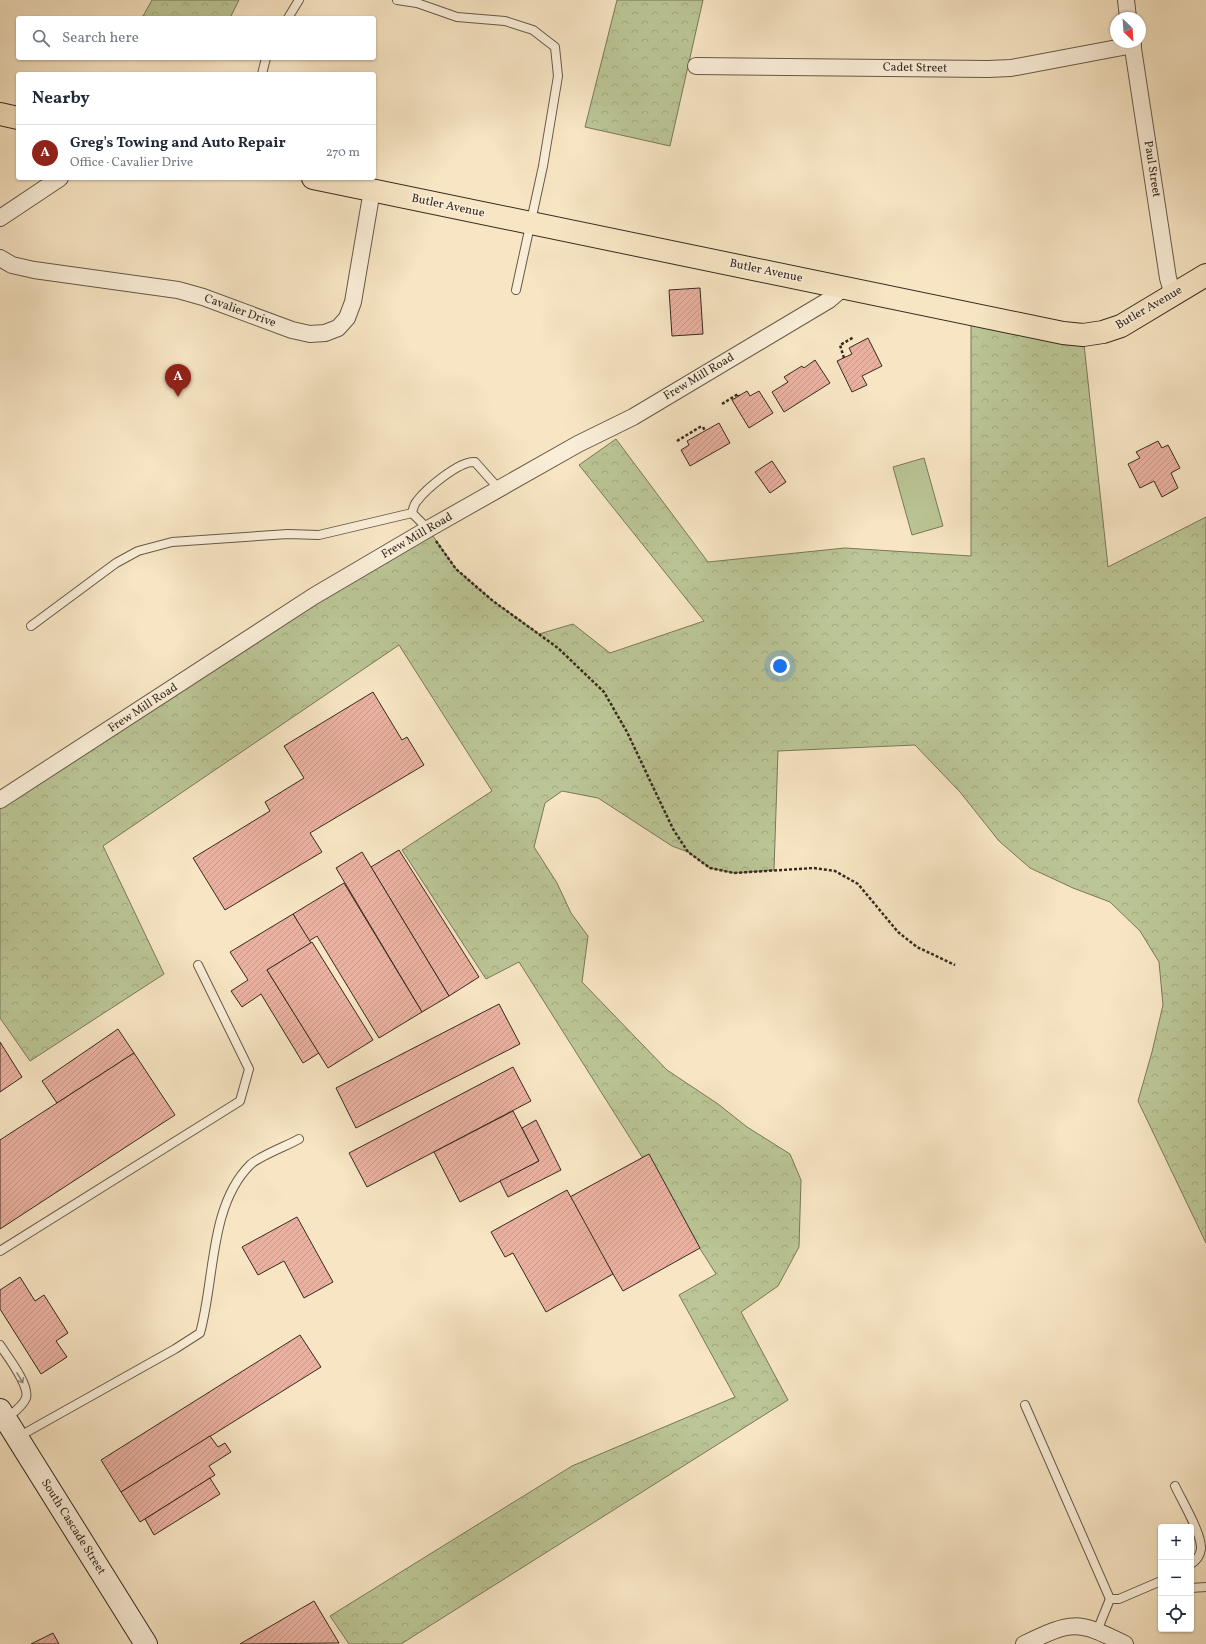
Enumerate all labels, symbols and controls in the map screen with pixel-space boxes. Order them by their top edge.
north arrow [1110,12,1146,48]
search box [16,16,376,60]
icon: search [30,27,52,49]
text: Search here [62,28,139,49]
street label: Cadet Street [883,59,947,77]
text: Nearby [32,87,90,110]
text: Greg's Towing and Auto Repair [70,133,286,154]
street label: Paul Street [1140,140,1164,198]
text: A [40,144,50,162]
text: 270 m [326,144,360,162]
text: Office · Cavalier Drive [70,154,193,172]
street label: Butler Avenue [410,190,486,222]
street label: Butler Avenue [728,255,804,287]
street label: Butler Avenue [1113,282,1185,334]
street label: Cavalier Drive [202,291,278,332]
street label: Frew Mill Road [661,349,737,404]
pin: A [165,364,191,397]
street label: Frew Mill Road [378,509,456,563]
your location [770,656,790,676]
street label: Frew Mill Road [105,679,181,736]
one-way arrow [17,1372,25,1384]
street label: South Cascade Street [37,1476,109,1578]
map controls [1158,1524,1194,1632]
button: + [1158,1524,1194,1560]
button: − [1158,1560,1194,1596]
button: locate [1158,1596,1194,1632]

